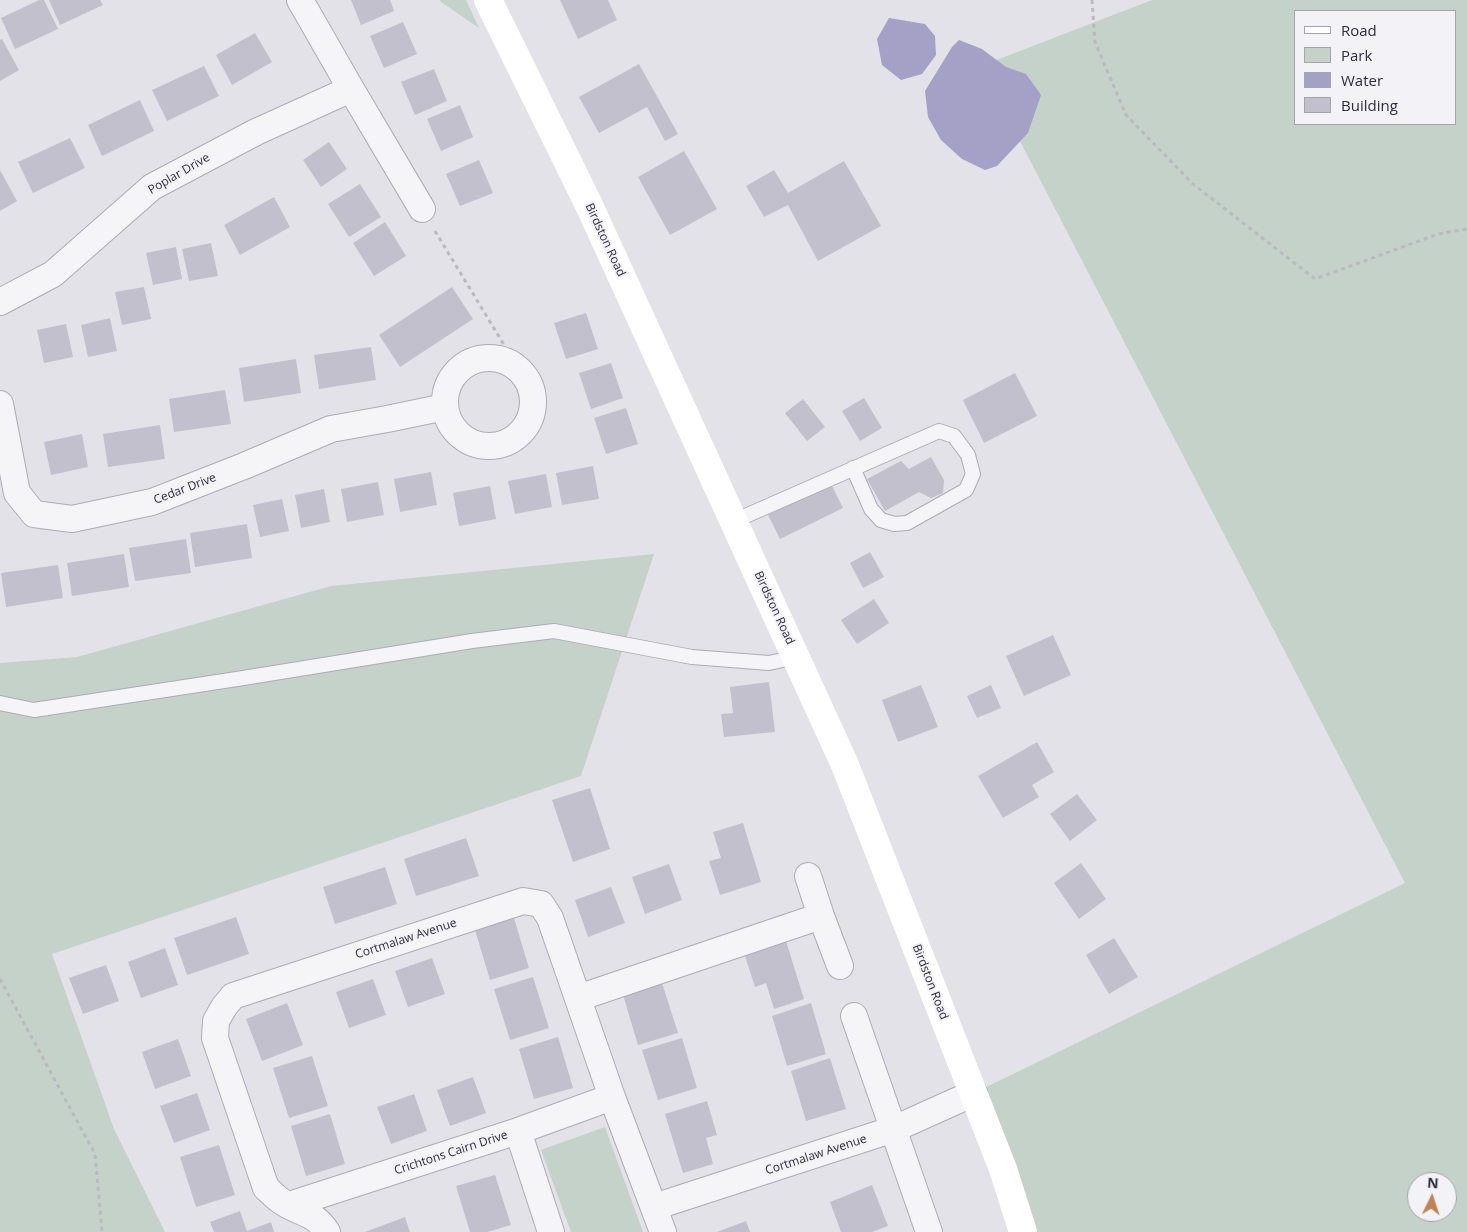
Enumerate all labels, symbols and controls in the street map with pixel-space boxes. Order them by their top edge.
legend [1294,10,1457,125]
text: Road [1341,20,1377,40]
text: Park [1341,45,1372,65]
text: Water [1341,70,1383,90]
text: Building [1341,95,1398,115]
street label: Poplar Drive [146,151,212,197]
street label: Birdston Road [582,201,628,279]
street label: Cedar Drive [152,471,218,507]
street label: Birdston Road [751,569,797,647]
street label: Cortmalaw Avenue [354,916,458,962]
street label: Birdston Road [909,942,951,1022]
street label: Crichtons Cairn Drive [393,1128,509,1178]
street label: Cortmalaw Avenue [764,1132,868,1178]
north arrow [1407,1172,1457,1222]
text: N [1427,1173,1439,1192]

